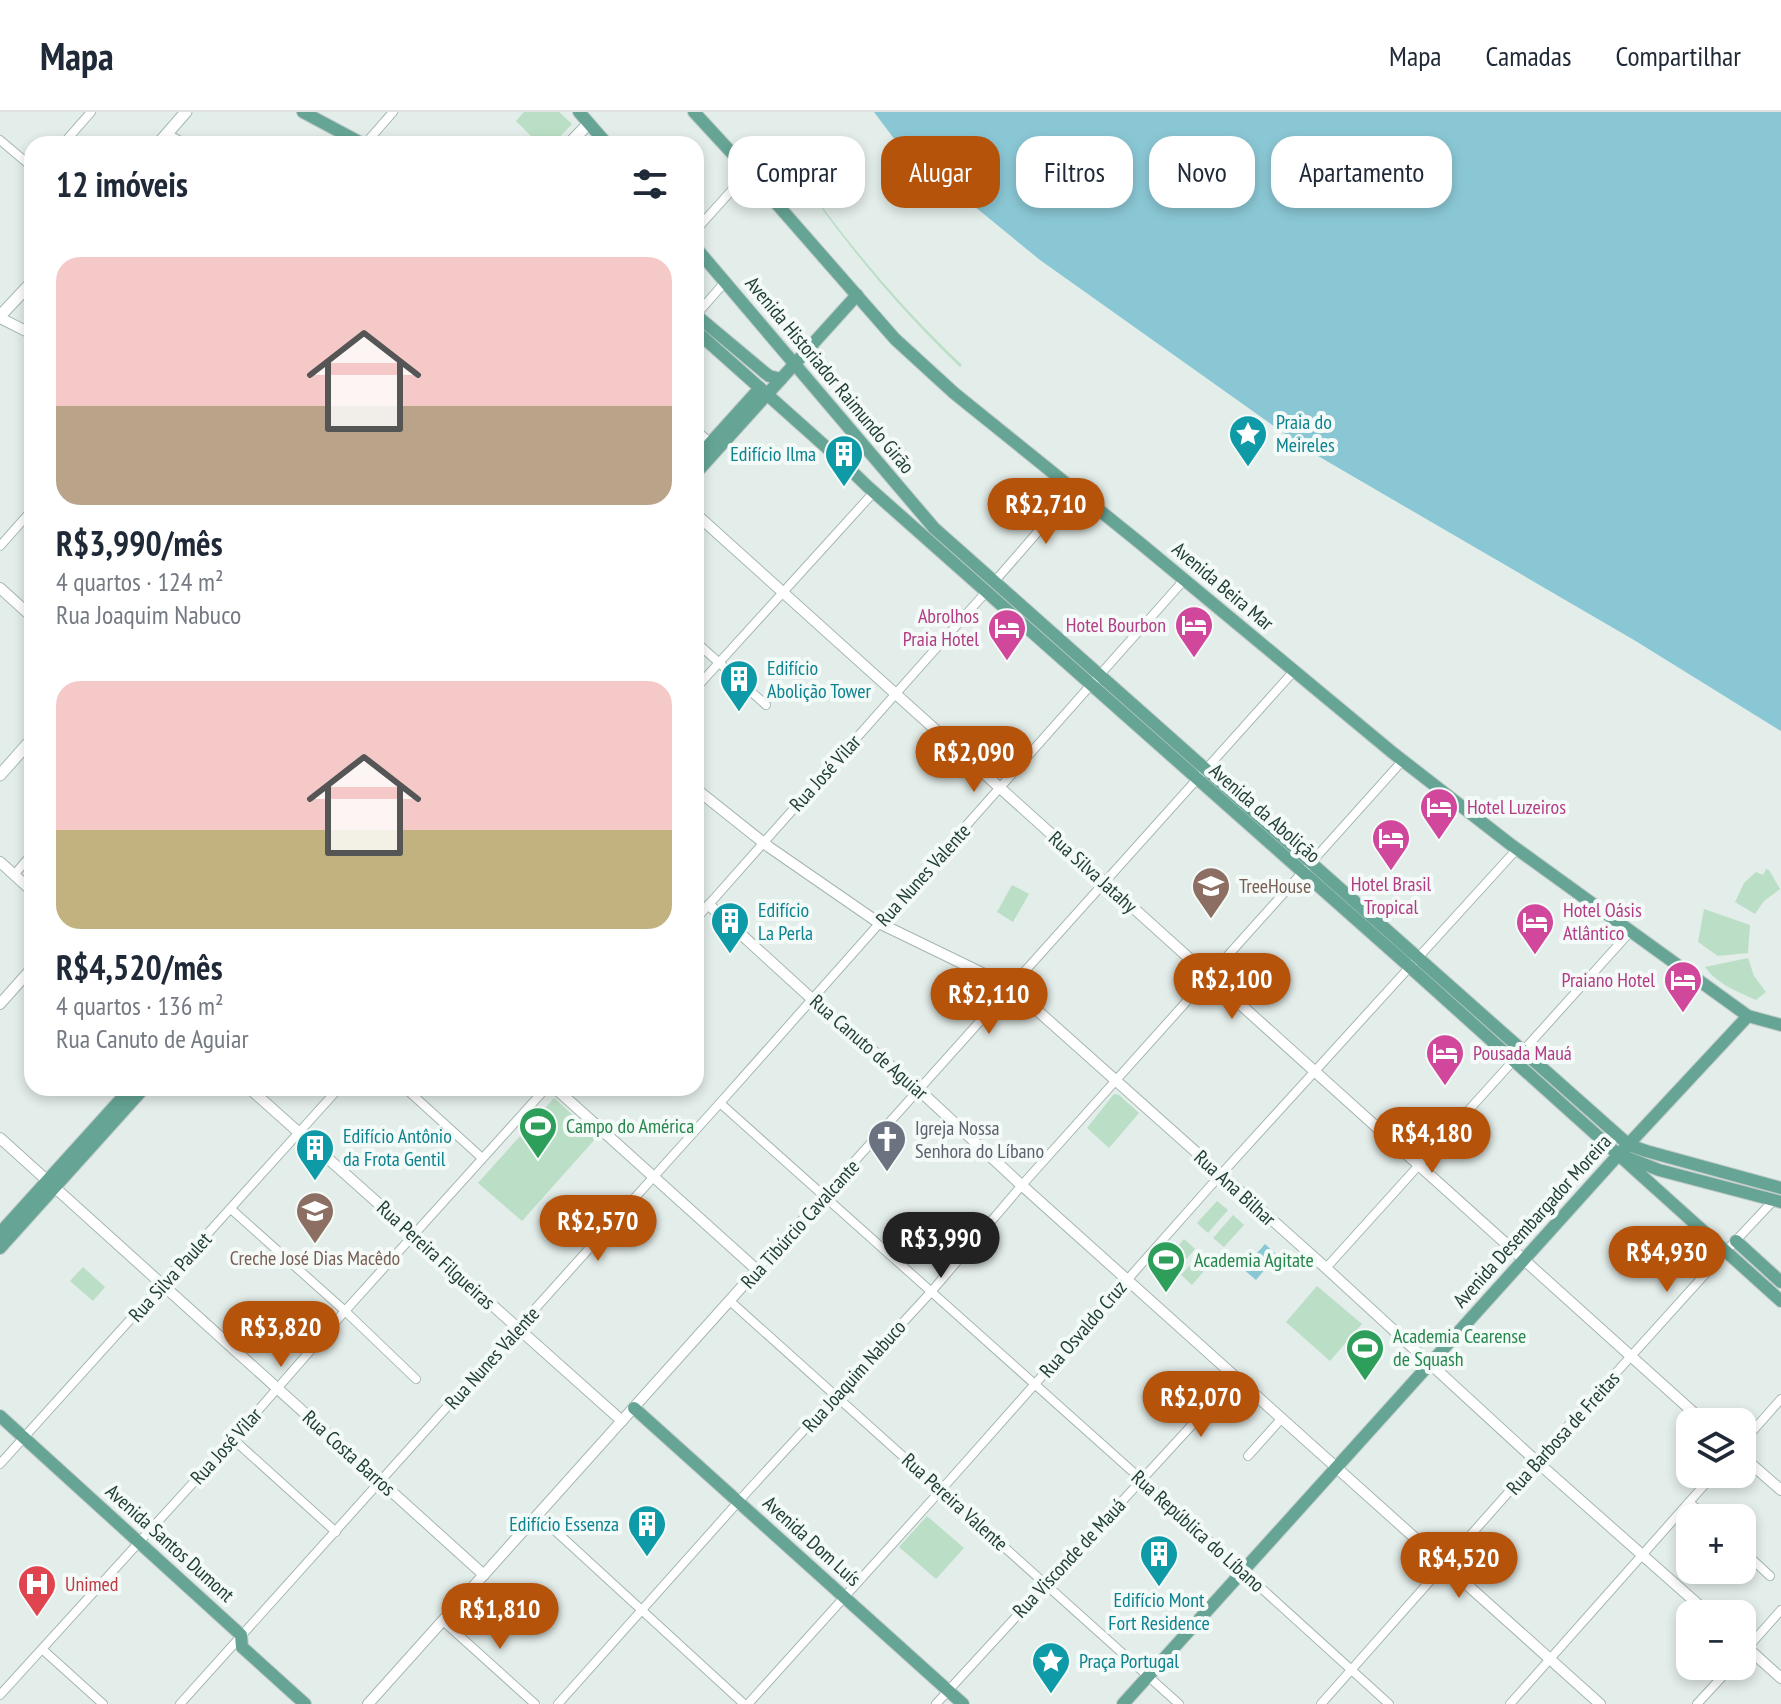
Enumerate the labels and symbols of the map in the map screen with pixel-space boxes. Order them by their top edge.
street label: Avenida Historiador Raimundo Girão [740,271,920,479]
place label: Praia do Meireles [1276,409,1335,458]
place icon: Praia do Meireles [1227,413,1269,468]
building icon: Edifício Ilma [823,433,865,488]
place label: Edifício Ilma [730,441,816,467]
pin: R$2,710 [972,478,1120,546]
street label: Avenida Beira Mar [1167,536,1280,636]
place label: Abrolhos Praia Hotel [903,603,979,652]
hotel icon: Hotel Bourbon [1173,604,1215,659]
hotel icon: Abrolhos Praia Hotel [986,607,1028,662]
place label: Hotel Bourbon [1066,612,1166,638]
place label: Edifício Abolição Tower [767,655,871,704]
building icon: Edifício Abolição Tower [718,658,760,713]
pin: R$2,090 [900,726,1048,794]
street label: Rua José Vilar [784,729,867,817]
street label: Avenida da Abolição [1204,758,1326,868]
hotel icon: Hotel Luzeiros [1418,786,1460,841]
place label: Hotel Luzeiros [1467,794,1566,820]
hotel icon: Hotel Brasil Tropical [1370,817,1412,872]
street label: Rua Nunes Valente [870,818,976,932]
street label: Rua Silva Jatahy [1043,825,1143,919]
school or university icon: TreeHouse [1190,865,1232,920]
place label: Hotel Brasil Tropical [1351,871,1432,920]
place label: TreeHouse [1239,873,1311,899]
place label: Edifício La Perla [758,897,813,946]
place label: Hotel Oásis Atlântico [1563,897,1642,946]
building icon: Edifício La Perla [709,900,751,955]
hotel icon: Hotel Oásis Atlântico [1514,901,1556,956]
pin: R$2,100 [1158,953,1306,1021]
hotel icon: Praiano Hotel [1662,959,1704,1014]
place label: Praiano Hotel [1561,967,1655,993]
pin: R$2,110 [915,968,1063,1036]
street label: Rua Canuto de Aguiar [805,989,934,1106]
hotel icon: Pousada Mauá [1424,1032,1466,1087]
place label: Pousada Mauá [1473,1040,1572,1066]
sports icon: Campo do América [517,1105,559,1160]
pin: R$4,180 [1358,1107,1506,1175]
place label: Campo do América [566,1113,694,1139]
place label: Igreja Nossa Senhora do Líbano [915,1115,1044,1164]
church icon: Igreja Nossa Senhora do Líbano [866,1118,908,1173]
place label: Edifício Antônio da Frota Gentil [343,1123,452,1172]
building icon: Edifício Antônio da Frota Gentil [294,1127,336,1182]
street label: Avenida Desembargador Moreira [1447,1129,1617,1313]
street label: Rua Ana Bilhar [1189,1144,1282,1232]
street label: Rua Tibúrcio Cavalcante [735,1154,865,1294]
school or university icon: Creche José Dias Macêdo [294,1190,336,1245]
street label: Rua Pereira Filgueiras [371,1195,501,1315]
pin: R$2,570 [524,1195,672,1263]
pin: R$3,990 [867,1212,1015,1280]
street label: Rua Silva Paulet [123,1226,217,1327]
pin: R$4,930 [1593,1226,1741,1294]
sports icon: Academia Agitate [1145,1239,1187,1294]
place label: Creche José Dias Macêdo [230,1245,400,1271]
place label: Academia Agitate [1194,1247,1314,1273]
street label: Rua Osvaldo Cruz [1034,1275,1132,1383]
pin: R$3,820 [207,1301,355,1369]
street label: Rua Nunes Valente [439,1301,545,1415]
street label: Rua Joaquim Nabuco [797,1314,911,1438]
place label: Academia Cearense de Squash [1393,1323,1526,1372]
sports icon: Academia Cearense de Squash [1344,1327,1386,1382]
street label: Rua Barbosa de Freitas [1501,1366,1626,1500]
pin: R$2,070 [1127,1371,1275,1439]
street label: Rua José Vilar [185,1402,268,1490]
street label: Rua Costa Barros [297,1405,401,1502]
street label: Rua Pereira Valente [896,1447,1014,1557]
street label: Rua República do Líbano [1126,1464,1270,1598]
street label: Avenida Santos Dumont [100,1478,240,1608]
street label: Avenida Dom Luís [758,1490,867,1592]
street label: Rua Visconde de Mauá [1007,1493,1131,1623]
building icon: Edifício Essenza [626,1503,668,1558]
place label: Edifício Essenza [509,1511,619,1537]
pin: R$4,520 [1385,1532,1533,1600]
building icon: Edifício Mont Fort Residence [1138,1533,1180,1588]
hospital icon: Unimed [16,1563,58,1618]
place label: Unimed [65,1571,118,1597]
pin: R$1,810 [426,1583,574,1651]
place label: Edifício Mont Fort Residence [1108,1587,1210,1636]
place icon: Praça Portugal [1030,1640,1072,1695]
place label: Praça Portugal [1079,1648,1179,1674]

